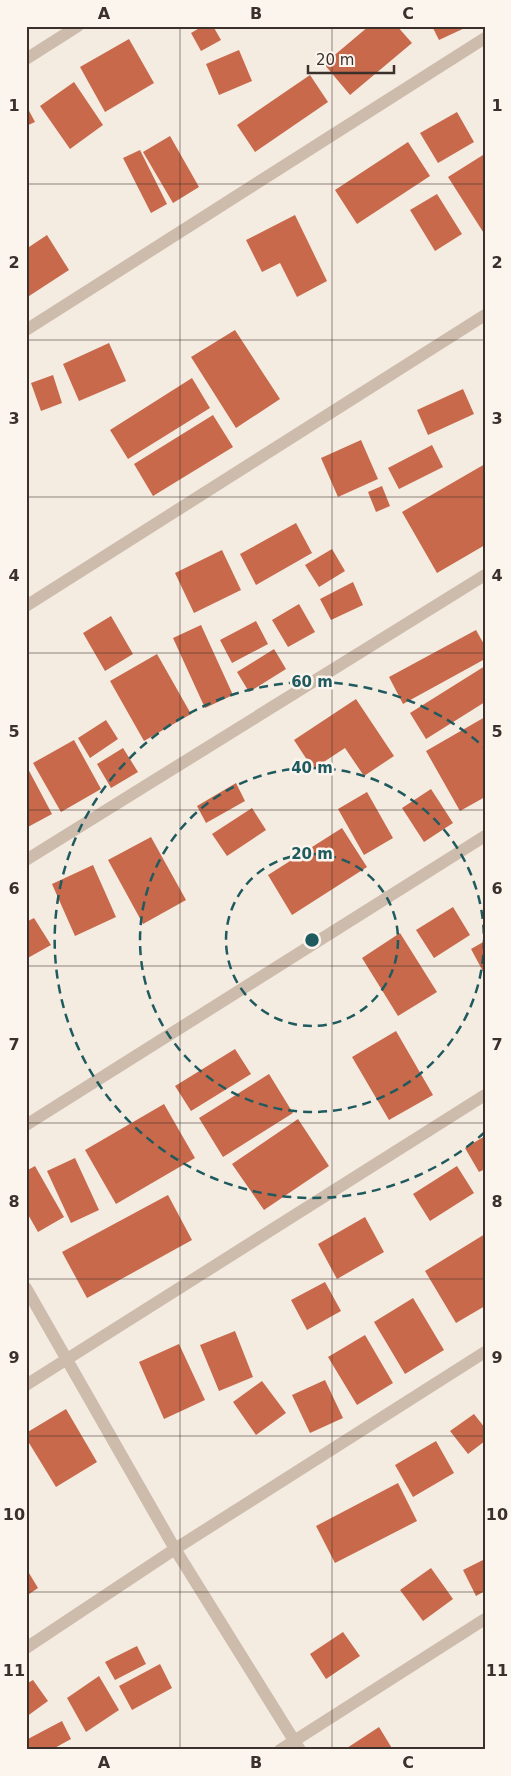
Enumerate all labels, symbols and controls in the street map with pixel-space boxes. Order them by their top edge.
text: A [98,4,111,23]
text: B [250,4,262,23]
text: C [402,4,414,23]
scale bar [308,42,395,74]
text: 20 m [316,51,354,69]
text: 1 [8,96,20,115]
text: 1 [491,96,503,115]
text: 2 [8,253,20,272]
text: 2 [491,253,503,272]
text: 3 [8,409,20,428]
text: 3 [491,409,503,428]
text: 4 [8,566,20,585]
text: 4 [491,566,503,585]
text: 60 m [291,673,333,691]
text: 5 [8,722,20,741]
text: 5 [491,722,503,741]
text: 40 m [291,759,333,777]
text: 20 m [291,845,333,863]
text: 6 [8,879,20,898]
text: 6 [491,879,503,898]
centre of rings [303,931,321,949]
text: 7 [8,1035,20,1054]
text: 7 [491,1035,503,1054]
text: 8 [8,1192,20,1211]
text: 8 [491,1192,503,1211]
text: 9 [8,1348,20,1367]
text: 9 [491,1348,503,1367]
text: 10 [3,1505,25,1524]
text: 10 [486,1505,508,1524]
text: 11 [3,1661,25,1680]
text: 11 [486,1661,508,1680]
text: A [98,1753,111,1772]
text: B [250,1753,262,1772]
text: C [402,1753,414,1772]

